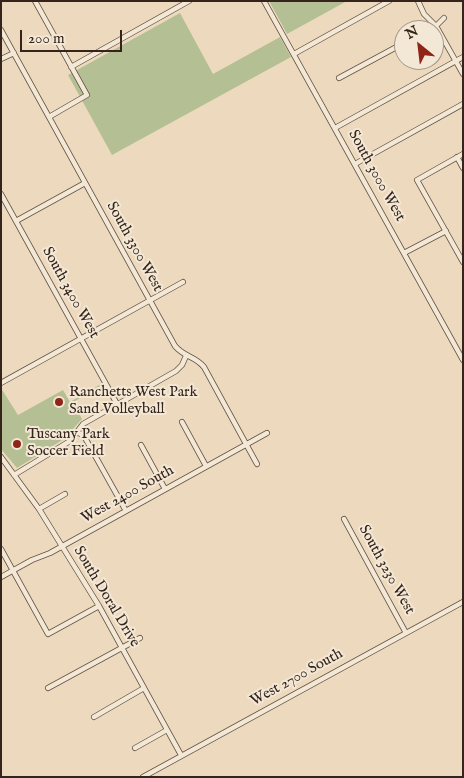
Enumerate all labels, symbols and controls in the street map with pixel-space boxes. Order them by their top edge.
scale bar [22,20,125,52]
north arrow [394,20,444,70]
text: N [403,22,422,44]
text: 200 m [28,29,65,48]
street label: South 3000 West [343,127,409,225]
street label: South 3300 West [102,199,166,295]
street label: South 3400 West [37,244,103,342]
place label: Ranchetts West Park Sand Volleyball [69,384,198,419]
marker: Ranchetts West Park Sand Volleyball [53,396,65,408]
place label: Tuscany Park Soccer Field [27,426,110,461]
marker: Tuscany Park Soccer Field [11,438,23,450]
street label: West 2400 South [79,462,177,528]
street label: South 3230 West [354,522,418,618]
street label: South Doral Drive [69,543,143,651]
street label: West 2700 South [248,645,346,711]

